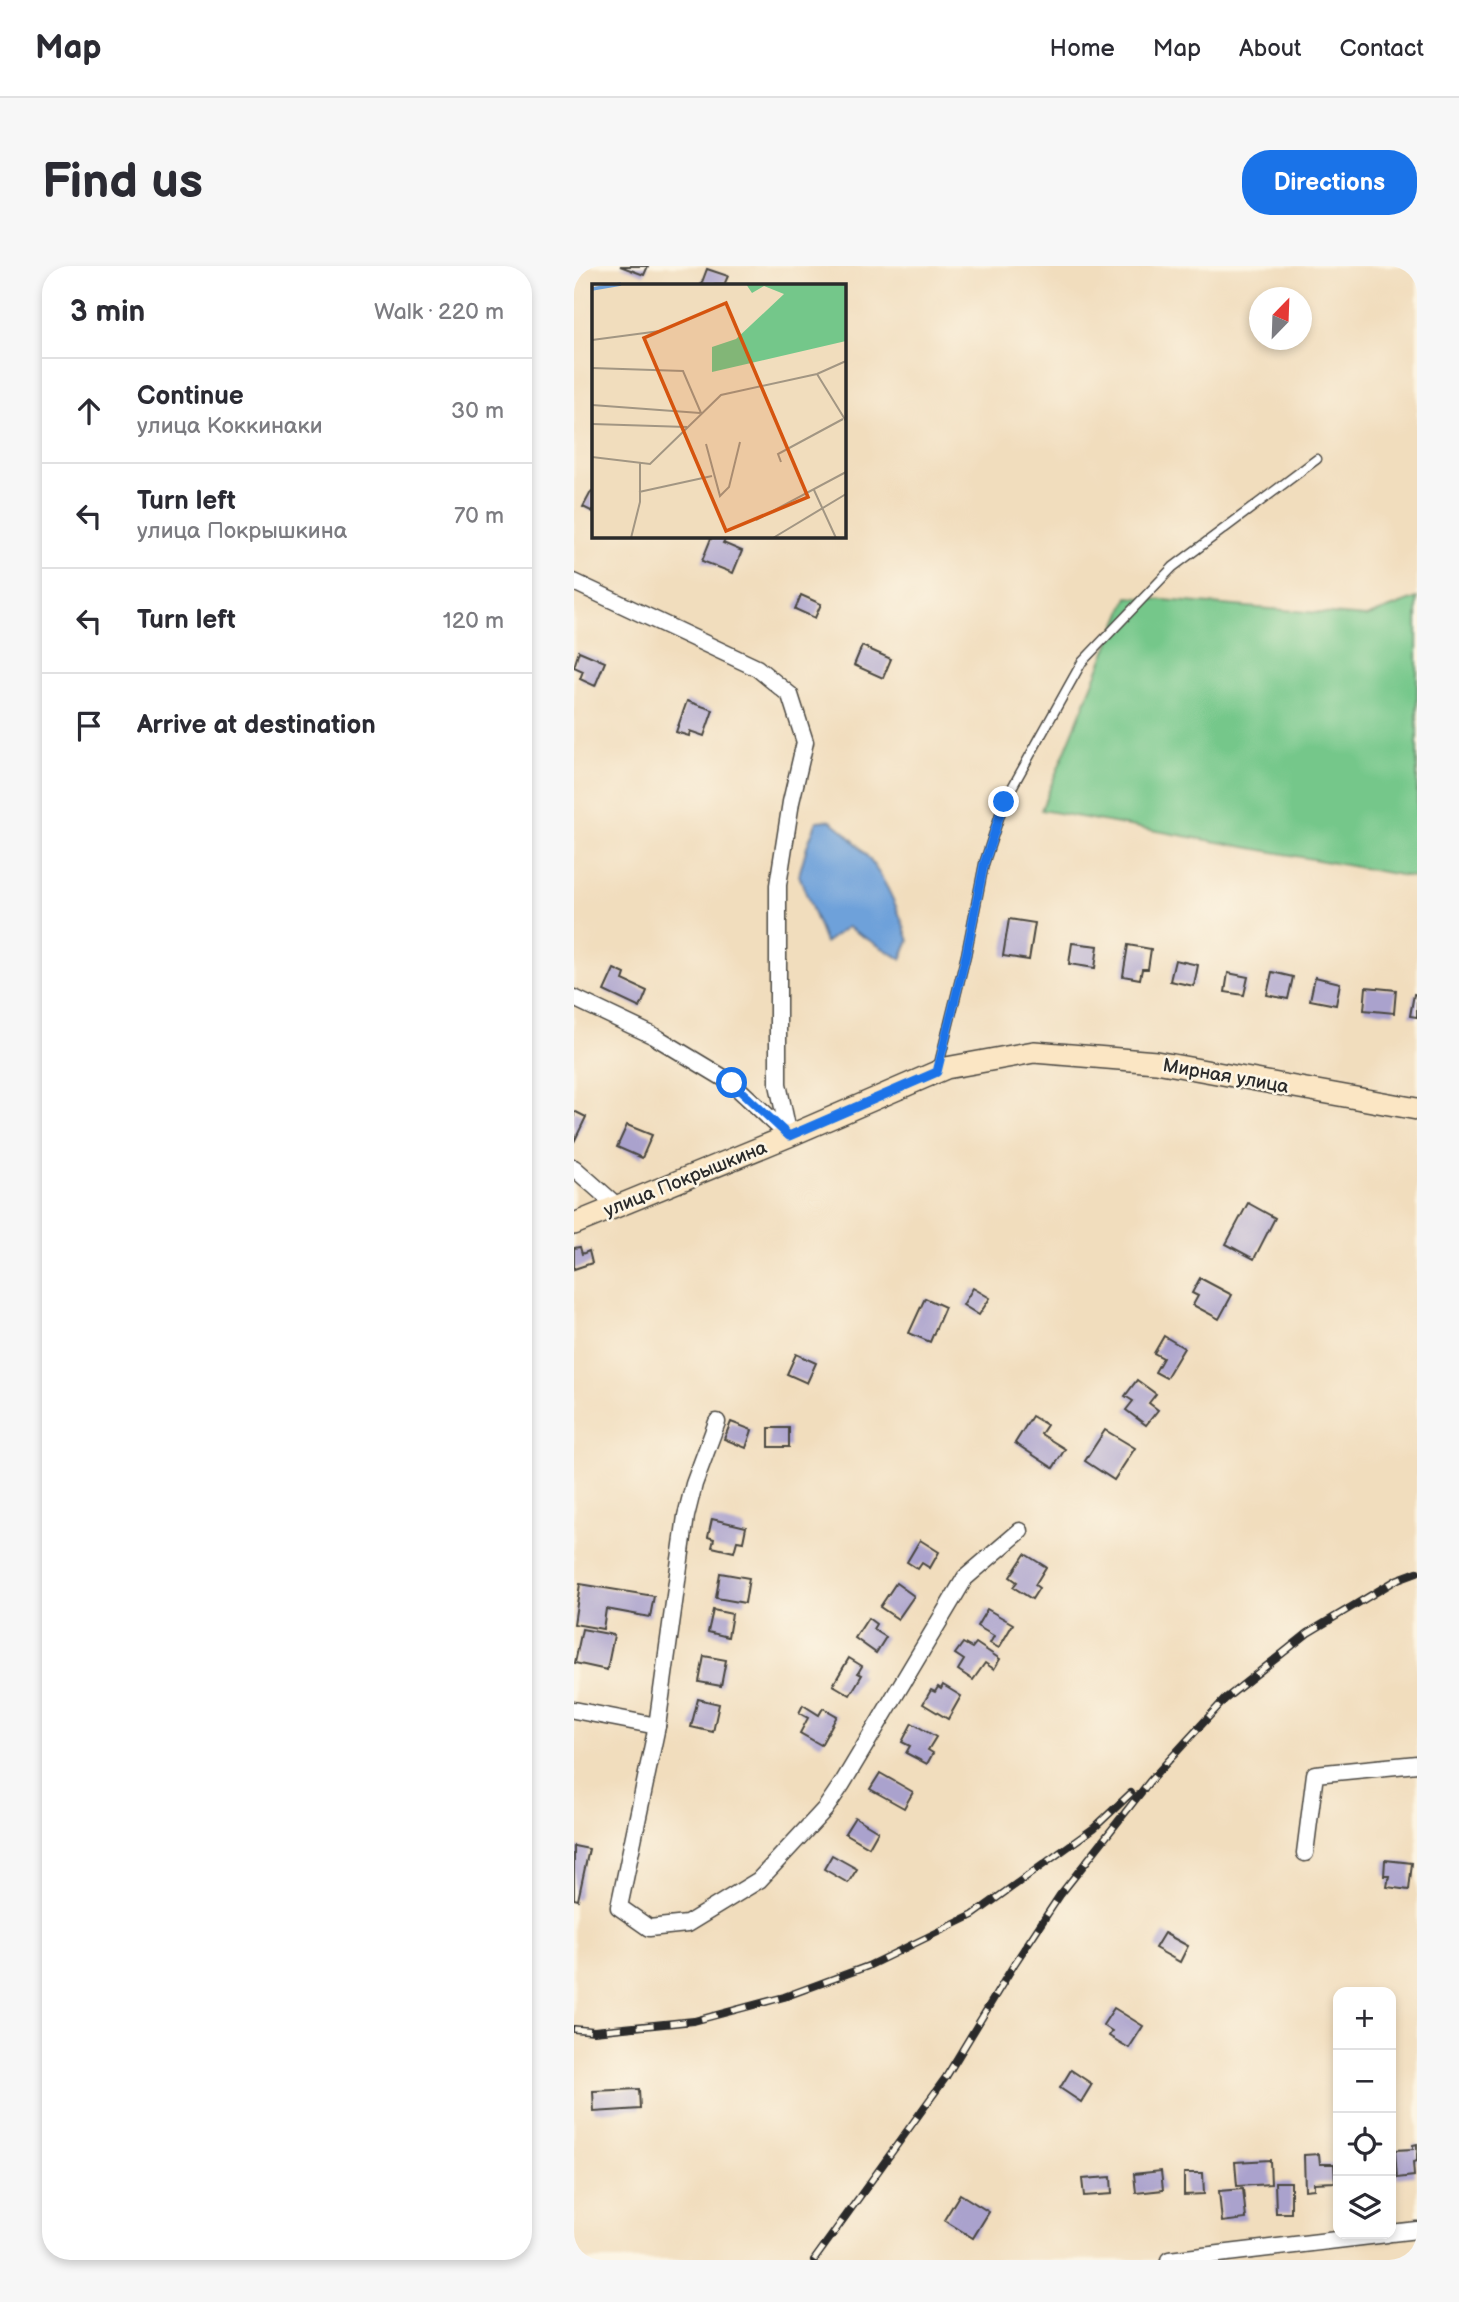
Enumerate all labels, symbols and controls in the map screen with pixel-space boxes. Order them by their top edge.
text: Map [35,28,101,68]
text: Home [1050,34,1115,63]
text: Map [1153,34,1201,63]
text: About [1239,34,1301,63]
text: Contact [1339,34,1424,63]
button: Directions [1242,150,1417,215]
text: Find us [42,153,203,212]
inset map [592,284,845,537]
north arrow [1249,287,1312,350]
text: 3 min [70,294,145,330]
text: Walk · 220 m [374,298,504,326]
text: Continue [137,381,244,412]
icon: ahead [70,392,108,430]
text: 30 m [451,397,504,425]
text: улица Коккинаки [137,412,323,440]
text: Turn left [137,486,236,517]
icon: left [70,497,108,535]
text: 70 m [454,502,504,530]
text: улица Покрышкина [137,517,347,545]
icon: left [70,602,108,640]
text: Turn left [137,605,236,636]
text: 120 m [443,607,504,635]
icon: arrive [70,707,108,745]
text: Arrive at destination [137,710,376,741]
route end [988,786,1019,817]
street label: Мирная улица [1161,1054,1290,1099]
route start [716,1067,747,1098]
street label: улица Покрышкина [601,1136,770,1223]
map controls [1333,1987,1396,2239]
button: + [1333,1987,1396,2050]
button: − [1333,2050,1396,2113]
button: locate [1333,2113,1396,2176]
button: layers [1333,2176,1396,2239]

